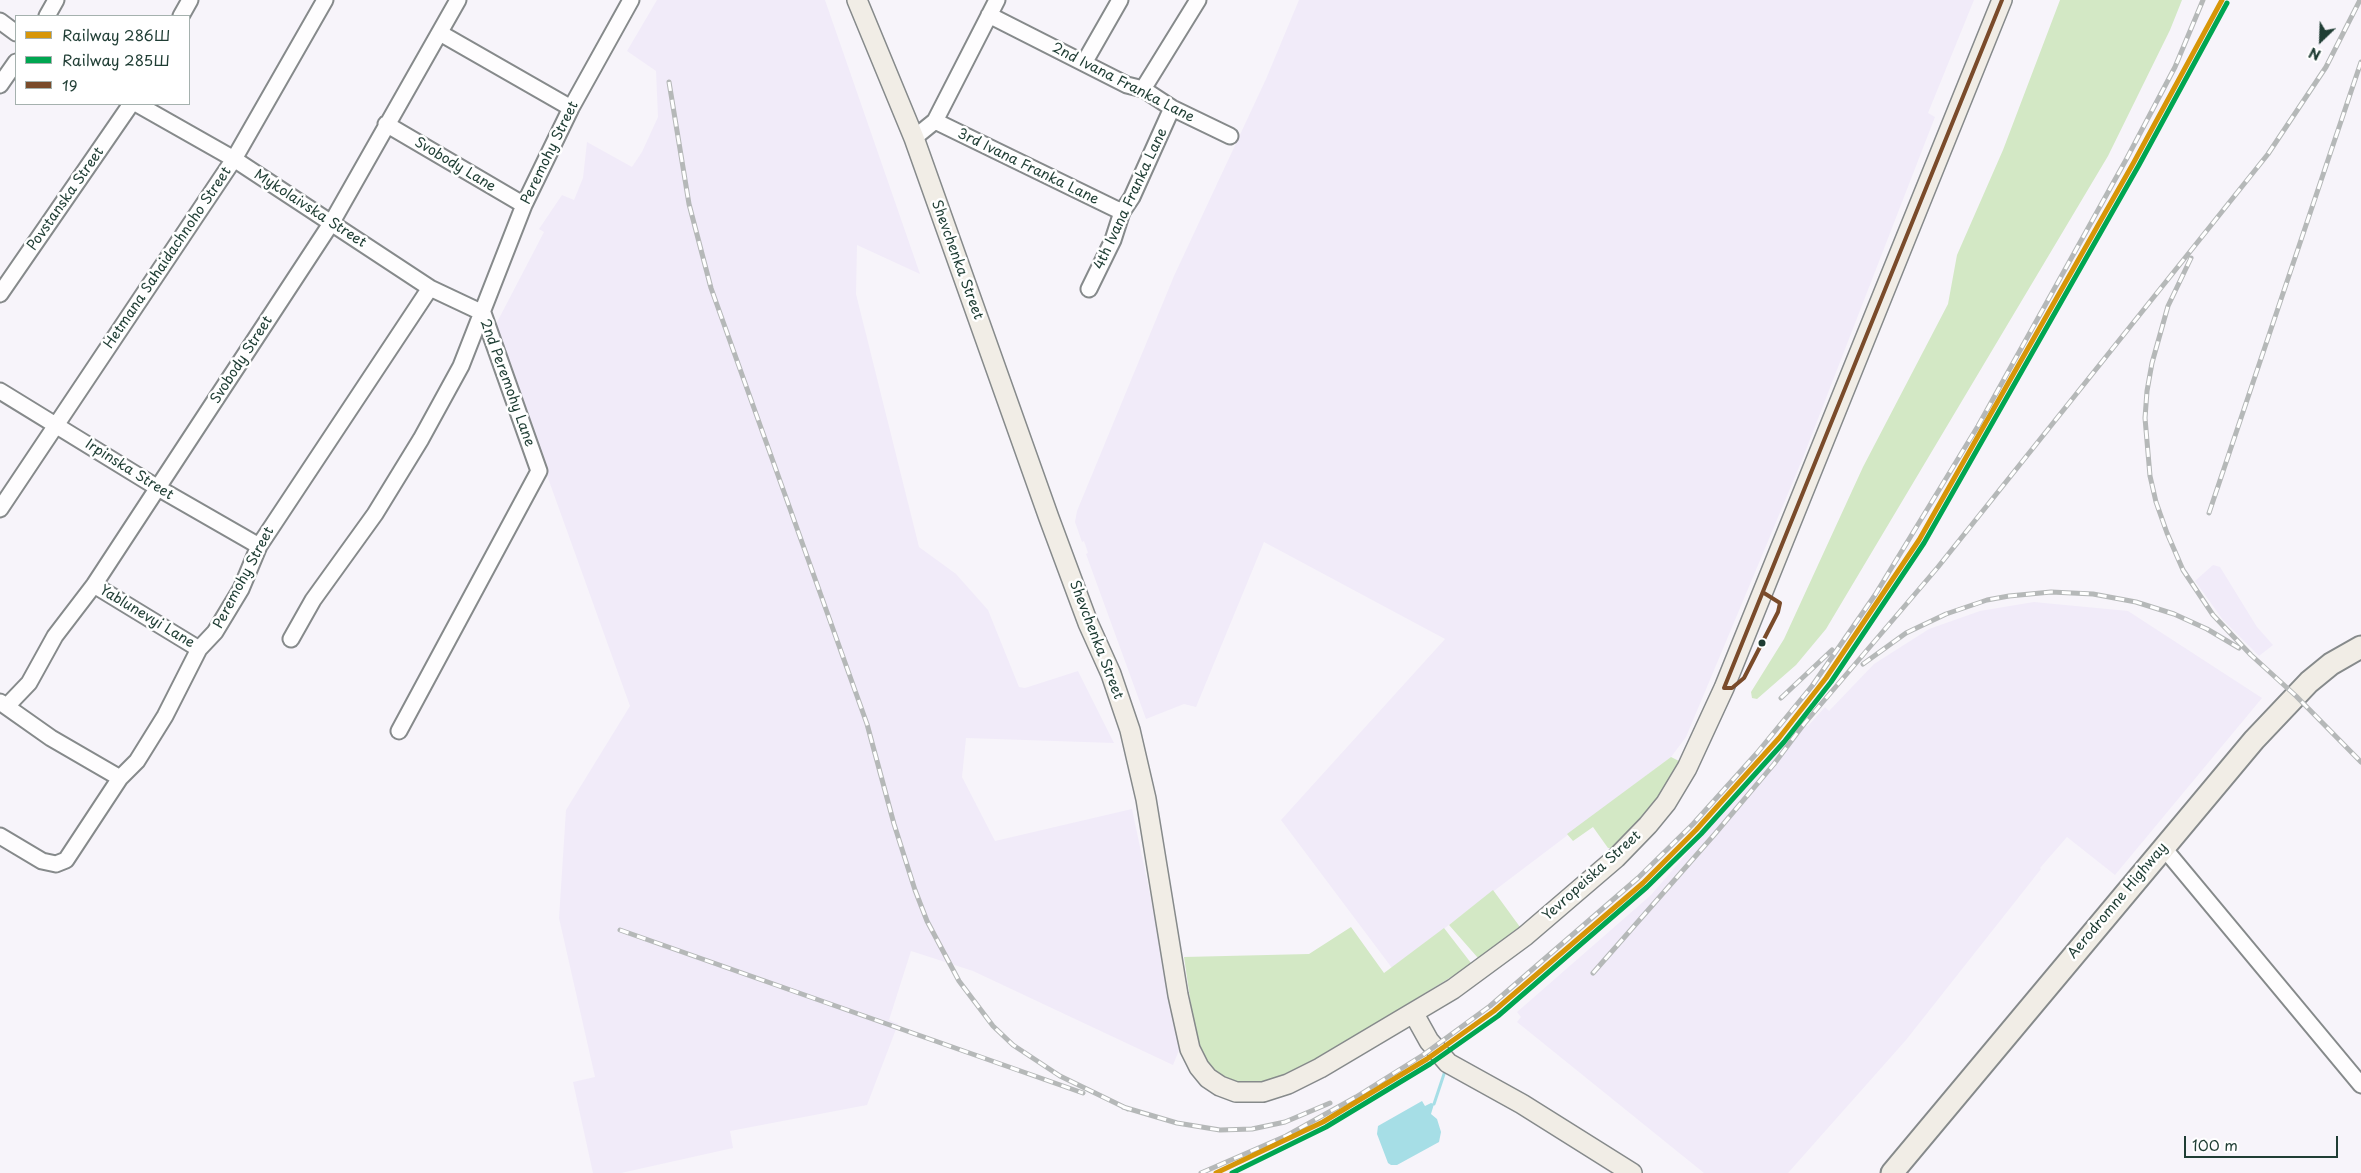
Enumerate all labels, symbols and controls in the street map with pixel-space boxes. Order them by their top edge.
legend [15,15,190,105]
north arrow [2296,15,2346,65]
text: Railway 286Ш [62,23,170,46]
street label: 2nd Ivana Franka Lane [1049,40,1197,126]
text: N [2305,42,2324,66]
text: Railway 285Ш [62,48,170,71]
text: 19 [62,73,78,96]
street label: Peremohy Street [518,99,582,207]
street label: 3rd Ivana Franka Lane [955,125,1101,209]
street label: 4th Ivana Franka Lane [1091,126,1171,272]
street label: Svobody Lane [411,134,499,196]
street label: Povstanska Street [24,144,108,254]
street label: Hetmana Sahaidachnoho Street [101,164,235,352]
street label: Mykolaivska Street [251,166,369,252]
street label: Shevchenka Street [928,198,986,322]
street label: Svobody Street [207,313,277,407]
street label: 2nd Peremohy Lane [476,317,538,449]
street label: Irpinska Street [82,436,176,504]
street label: Peremohy Street [210,524,278,632]
street label: Shevchenka Street [1066,578,1126,702]
street label: Yablunevyi Lane [96,582,198,652]
unlabelled marker [1757,638,1767,648]
street label: Yevropeiska Street [1539,828,1645,924]
street label: Aerodromne Highway [2065,840,2171,962]
scale bar [2186,1126,2340,1158]
text: 100 m [2192,1133,2238,1156]

